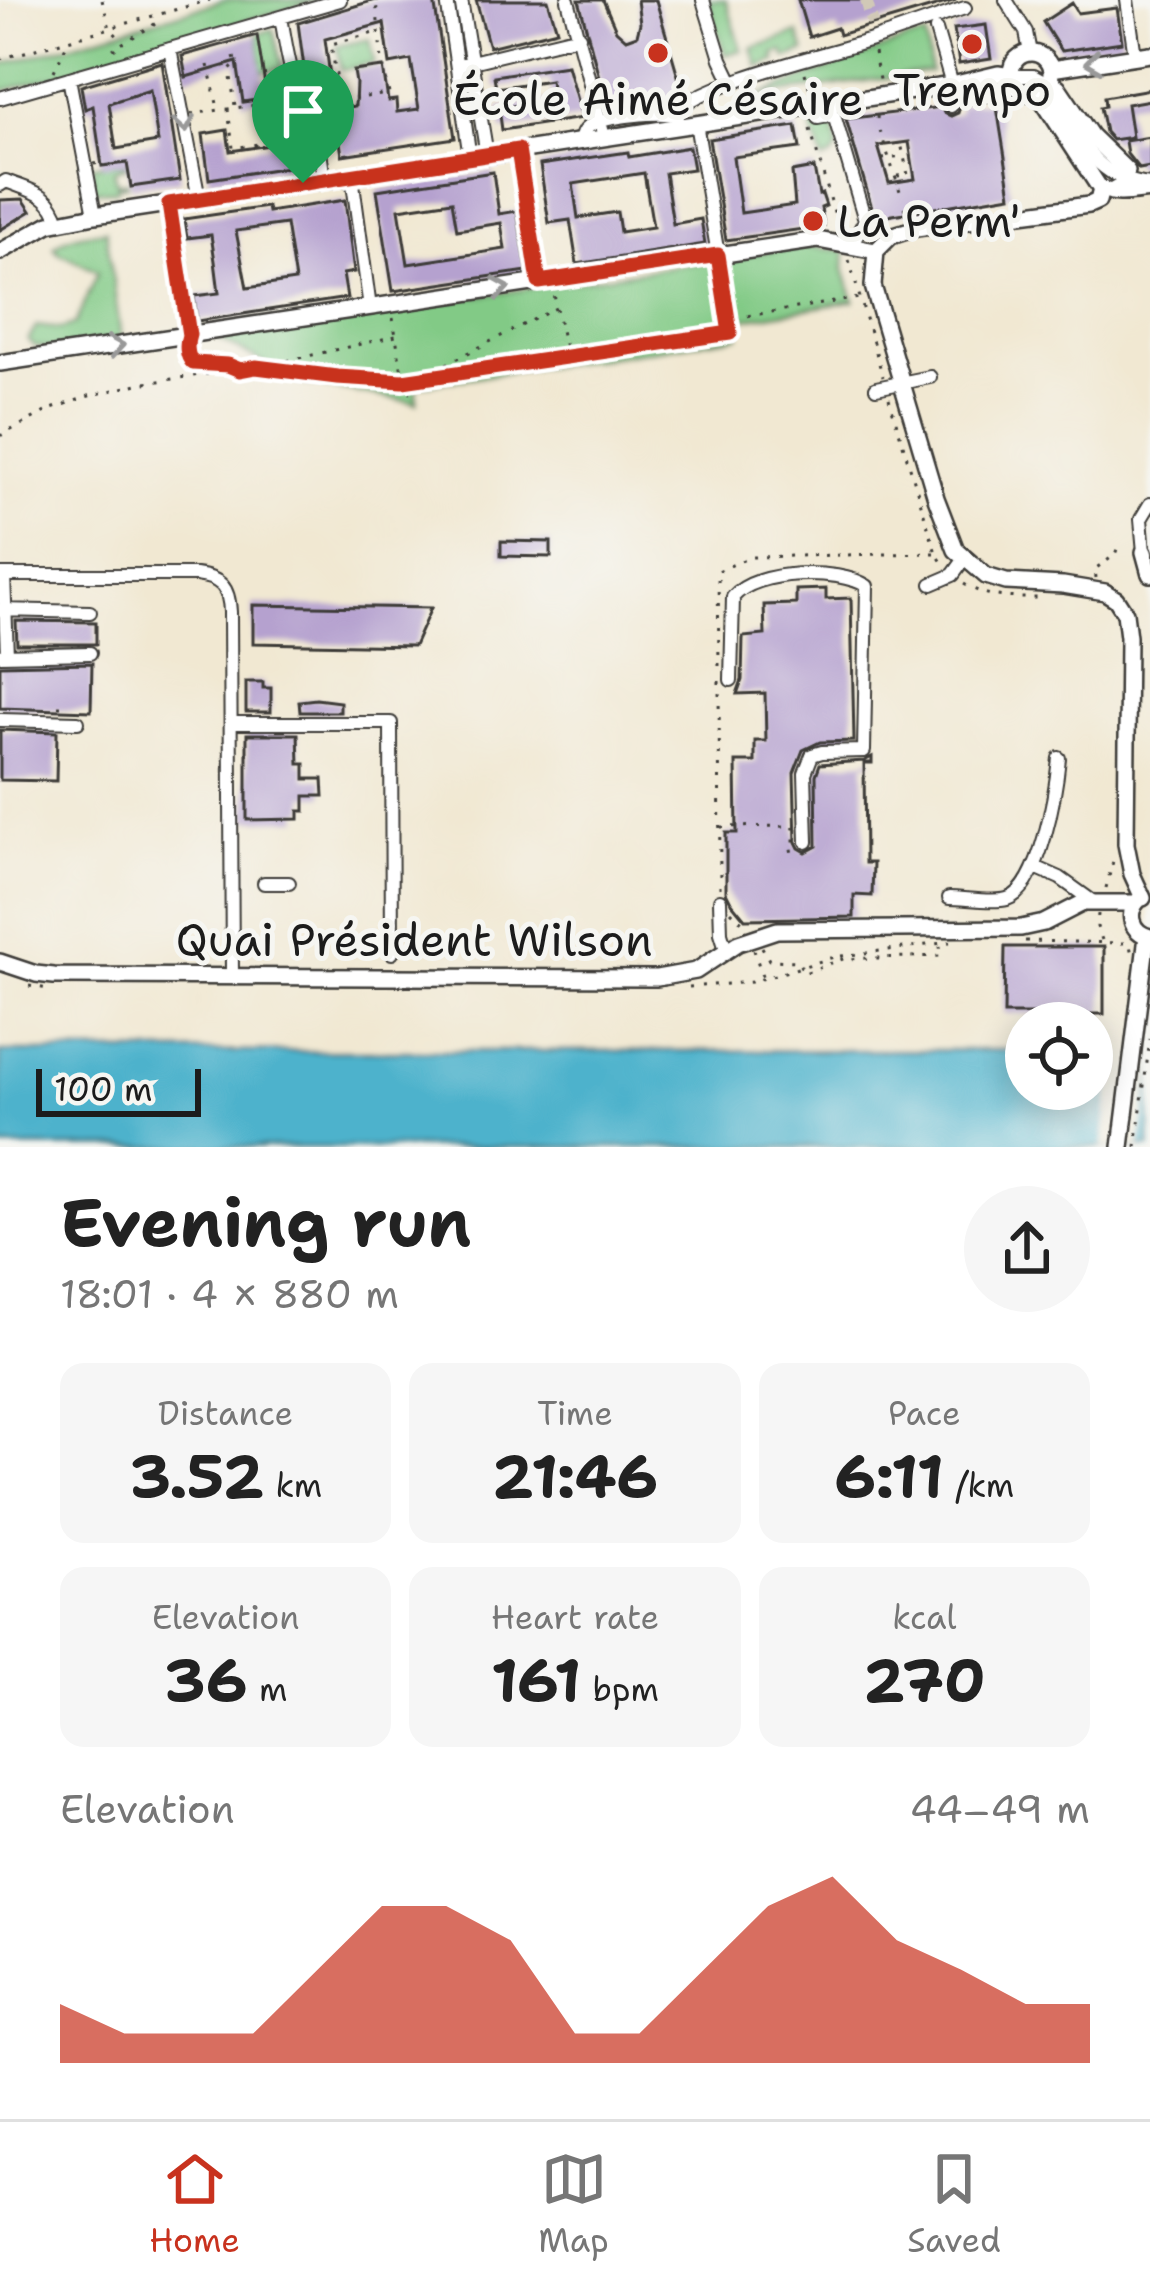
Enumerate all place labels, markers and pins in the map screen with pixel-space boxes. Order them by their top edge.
marker: Trempo [959,31,985,57]
marker: École Aimé Césaire [645,40,671,66]
pin [252,60,354,183]
place label: Trempo [893,60,1051,120]
place label: École Aimé Césaire [453,69,863,129]
place label: La Perm' [837,191,1021,251]
marker: La Perm' [800,208,826,234]

